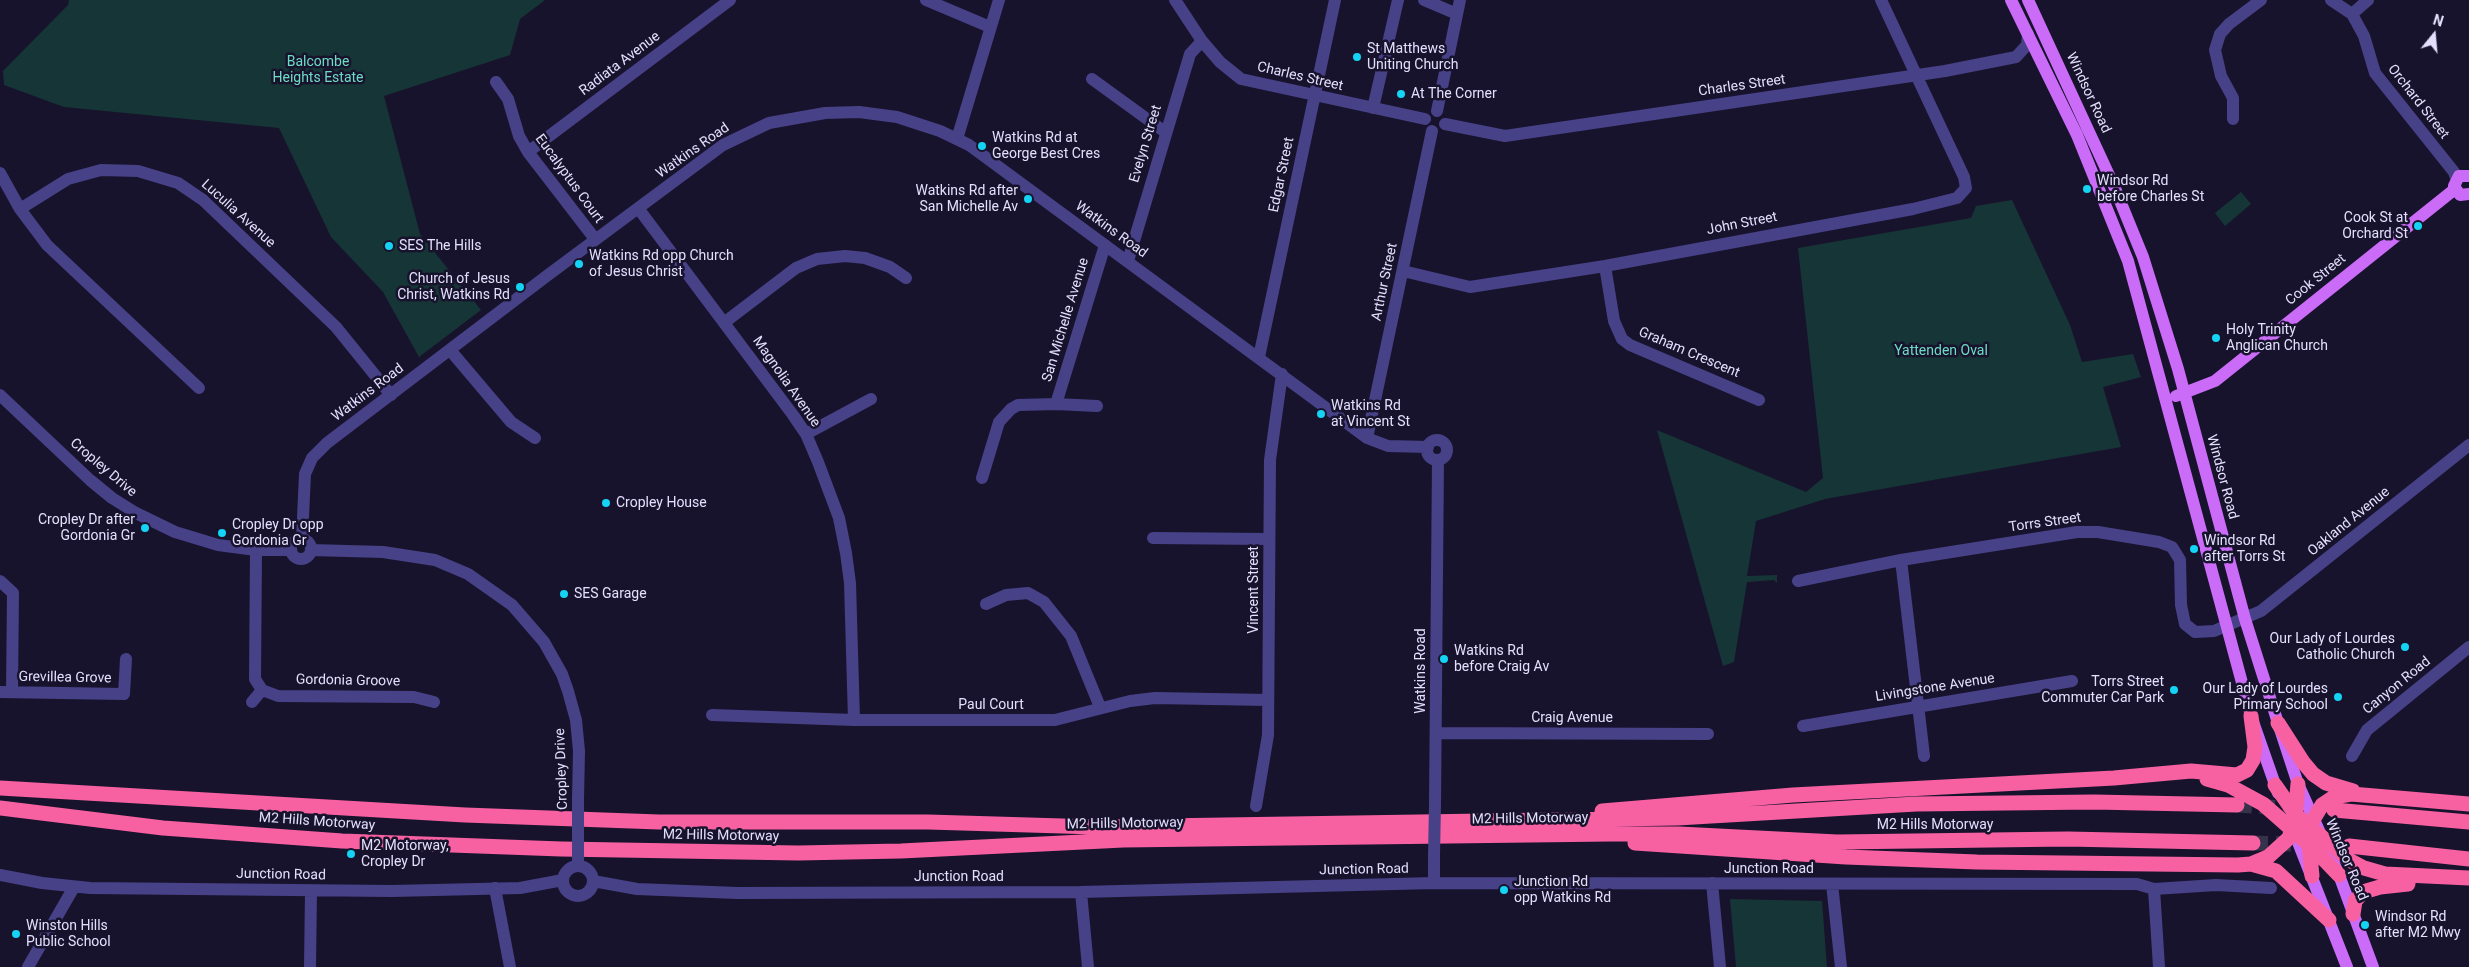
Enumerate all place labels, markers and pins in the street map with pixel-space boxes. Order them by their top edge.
place label: St Matthews Uniting Church [1367,41,1458,74]
marker: St Matthews Uniting Church [1351,51,1363,63]
place label: At The Corner [1411,86,1497,102]
marker: At The Corner [1395,88,1407,100]
place label: Watkins Rd at George Best Cres [992,130,1100,162]
marker: Watkins Rd at George Best Cres [976,140,988,152]
place label: Windsor Rd before Charles St [2097,173,2204,206]
place label: Watkins Rd after San Michelle Av [915,183,1018,216]
marker: Windsor Rd before Charles St [2081,183,2093,195]
marker: Watkins Rd after San Michelle Av [1022,193,1034,205]
place label: Cook St at Orchard St [2342,210,2408,242]
marker: Cook St at Orchard St [2412,220,2424,232]
place label: SES The Hills [399,238,481,254]
marker: SES The Hills [383,240,395,252]
place label: Watkins Rd opp Church of Jesus Christ [589,248,734,280]
marker: Watkins Rd opp Church of Jesus Christ [573,258,585,270]
place label: Church of Jesus Christ, Watkins Rd [397,271,510,304]
marker: Church of Jesus Christ, Watkins Rd [514,281,526,293]
place label: Holy Trinity Anglican Church [2226,322,2328,354]
marker: Holy Trinity Anglican Church [2210,332,2222,344]
place label: Watkins Rd at Vincent St [1331,398,1410,431]
marker: Watkins Rd at Vincent St [1315,408,1327,420]
place label: Cropley House [616,495,707,511]
marker: Cropley House [600,497,612,509]
place label: Cropley Dr after Gordonia Gr [38,512,135,544]
place label: Cropley Dr opp Gordonia Gr [232,517,324,550]
marker: Cropley Dr after Gordonia Gr [139,522,151,534]
marker: Cropley Dr opp Gordonia Gr [216,527,228,539]
place label: Windsor Rd after Torrs St [2204,533,2285,566]
marker: Windsor Rd after Torrs St [2188,543,2200,555]
place label: SES Garage [574,586,647,602]
marker: SES Garage [558,588,570,600]
place label: Our Lady of Lourdes Catholic Church [2270,631,2395,664]
marker: Our Lady of Lourdes Catholic Church [2399,641,2411,653]
place label: Watkins Rd before Craig Av [1454,643,1549,676]
marker: Watkins Rd before Craig Av [1438,653,1450,665]
place label: Torrs Street Commuter Car Park [2041,674,2164,706]
place label: Our Lady of Lourdes Primary School [2203,681,2328,714]
marker: Torrs Street Commuter Car Park [2168,684,2180,696]
marker: Our Lady of Lourdes Primary School [2332,691,2344,703]
place label: M2 Motorway, Cropley Dr [361,838,449,870]
marker: M2 Motorway, Cropley Dr [345,848,357,860]
place label: Junction Rd opp Watkins Rd [1514,874,1611,906]
marker: Junction Rd opp Watkins Rd [1498,884,1510,896]
place label: Windsor Rd after M2 Mwy [2375,909,2461,942]
place label: Winston Hills Public School [26,918,111,950]
marker: Windsor Rd after M2 Mwy [2359,919,2371,931]
marker: Winston Hills Public School [10,928,22,940]

